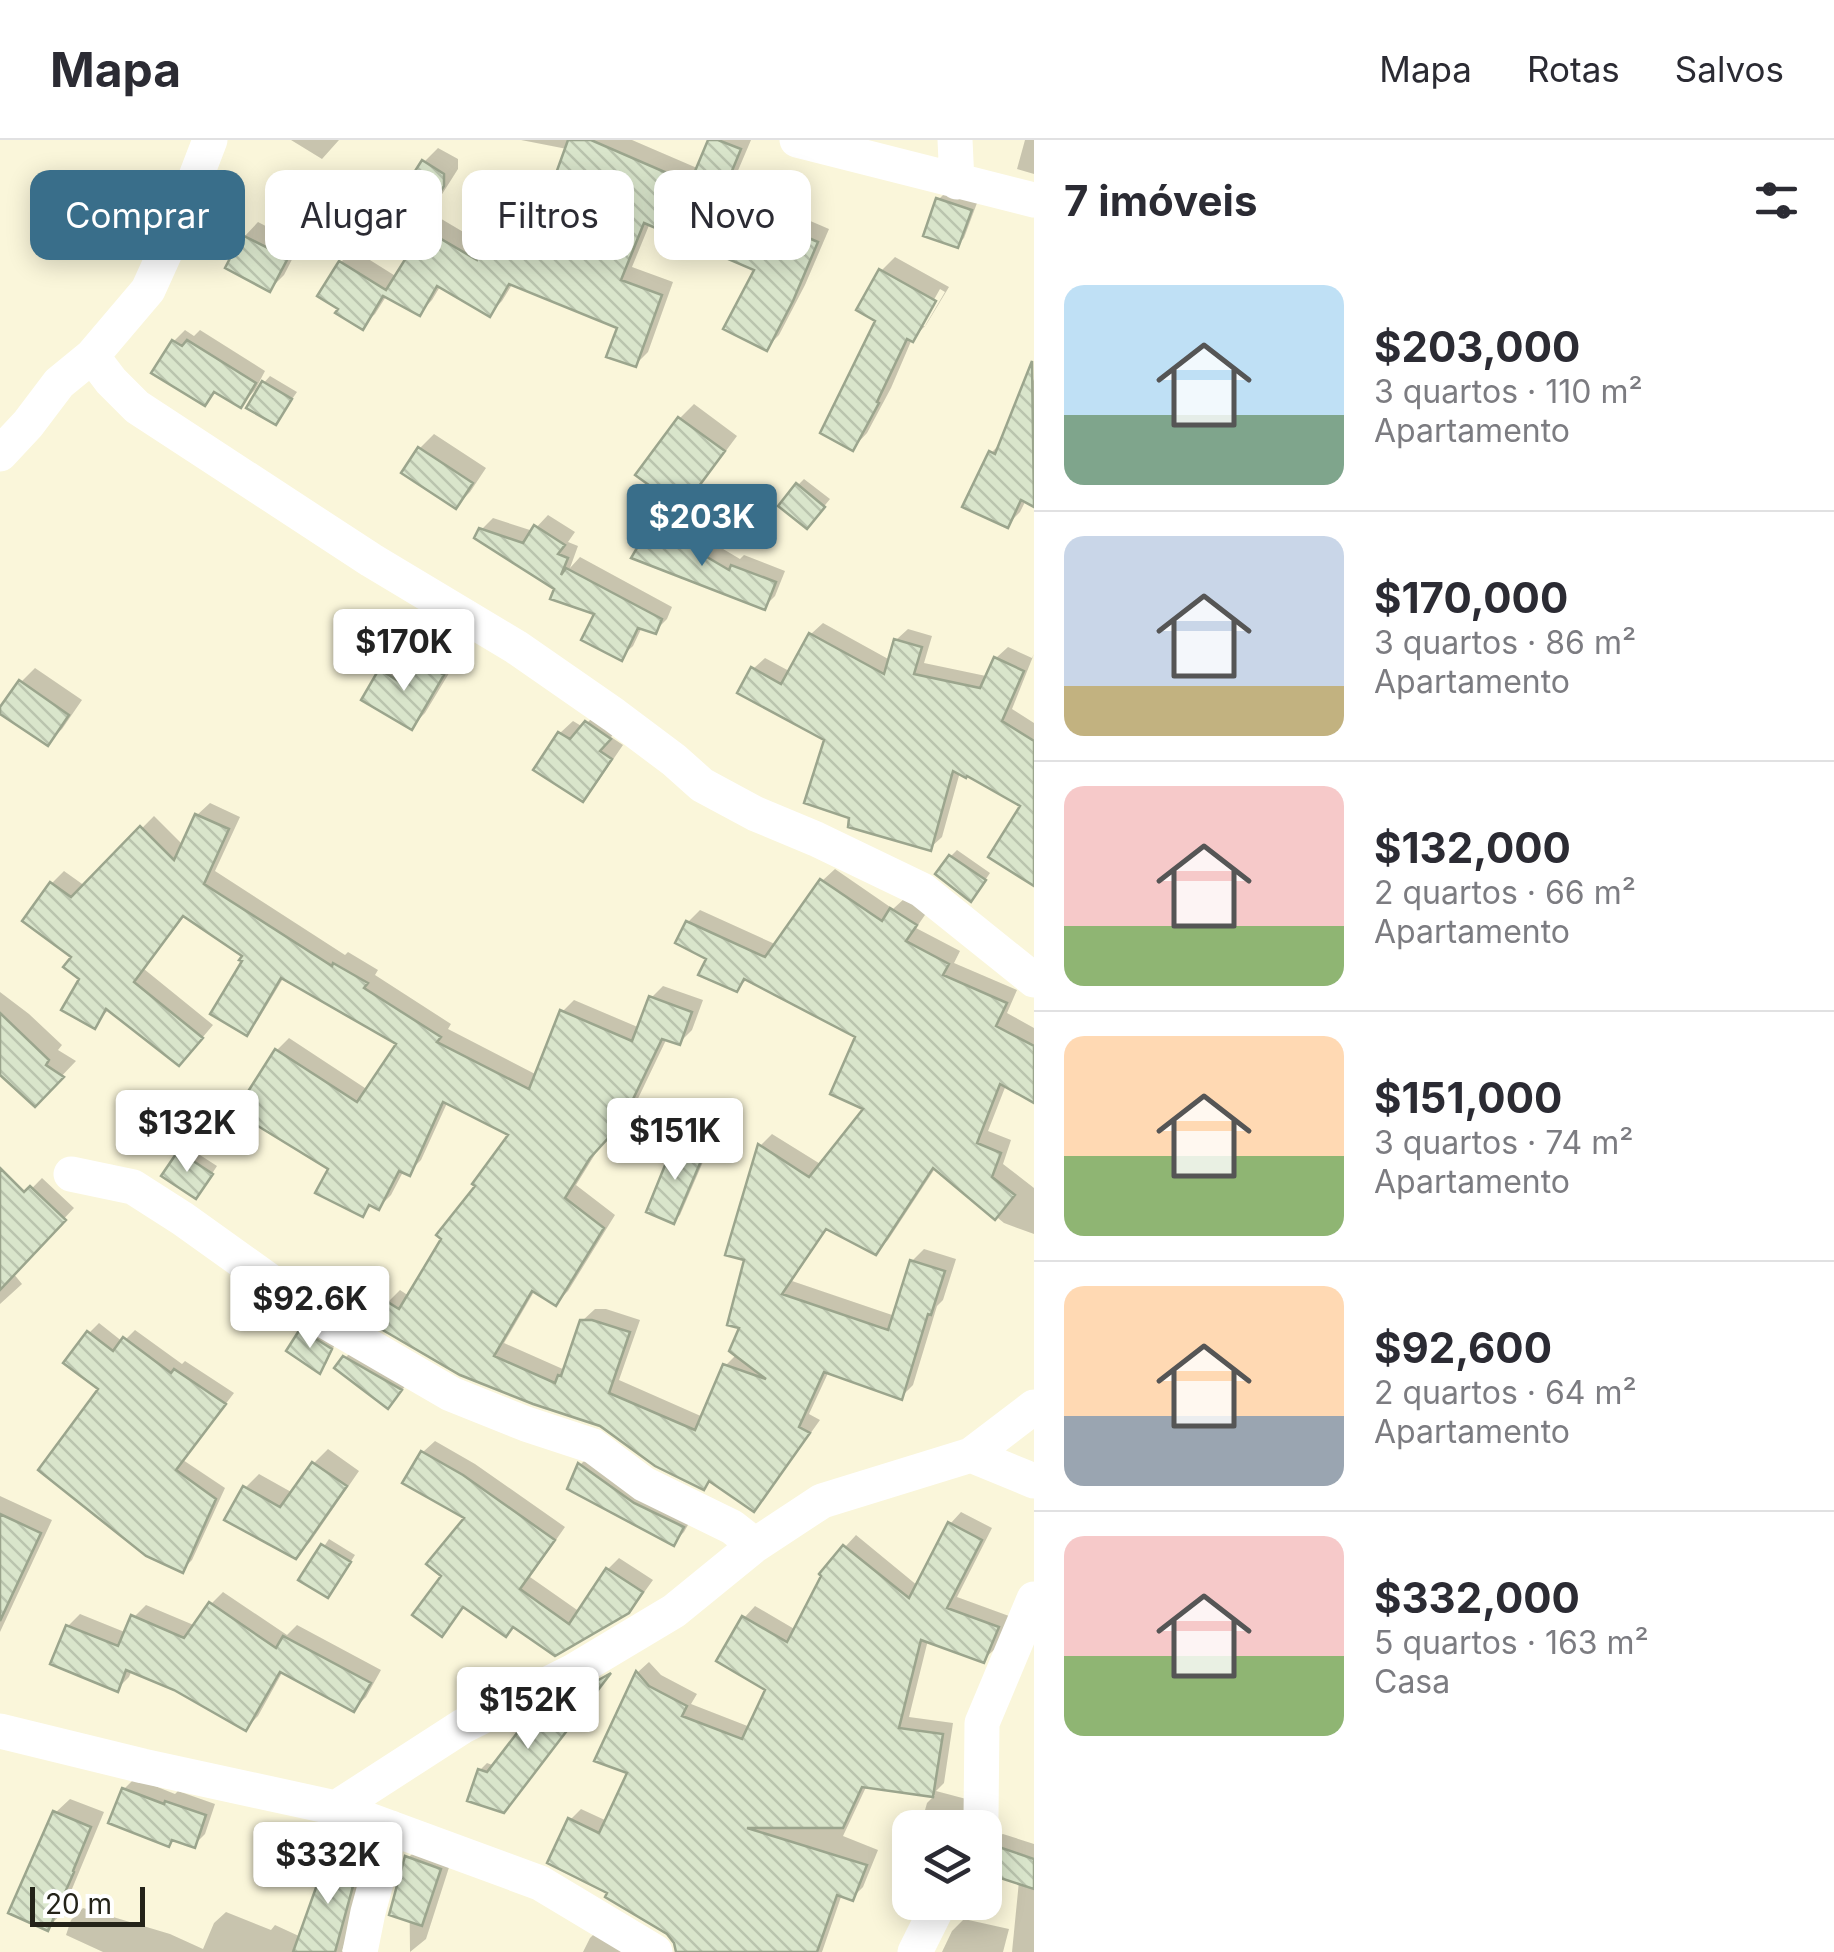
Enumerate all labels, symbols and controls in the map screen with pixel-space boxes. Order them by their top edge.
text: Mapa [50,40,181,99]
text: Mapa [1379,48,1472,90]
text: Rotas [1527,48,1620,90]
text: Salvos [1675,48,1784,90]
chip: Comprar [30,170,245,260]
chip: Alugar [265,170,442,260]
chip: Filtros [462,170,634,260]
chip: Novo [654,170,811,260]
icon: filters [1749,173,1804,228]
text: 7 imóveis [1064,175,1257,226]
text: $203,000 [1374,321,1580,372]
icon: home [1144,325,1264,445]
text: 3 quartos · 110 m² [1374,372,1643,411]
text: Apartamento [1374,411,1570,450]
pin: $203K [632,484,772,569]
text: $203K [649,497,755,536]
text: $170,000 [1374,572,1568,623]
icon: home [1144,576,1264,696]
pin: $170K [334,609,474,694]
text: $170K [355,622,453,661]
text: 3 quartos · 86 m² [1374,623,1636,662]
text: Apartamento [1374,662,1570,701]
text: $132,000 [1374,822,1571,873]
icon: home [1144,826,1264,946]
text: 2 quartos · 66 m² [1374,873,1636,912]
text: Apartamento [1374,912,1570,951]
text: $151,000 [1374,1072,1562,1123]
icon: home [1144,1076,1264,1196]
pin: $132K [117,1090,257,1175]
pin: $151K [605,1098,745,1183]
text: $132K [138,1103,236,1142]
text: $151K [629,1111,721,1150]
text: 3 quartos · 74 m² [1374,1123,1633,1162]
text: Apartamento [1374,1162,1570,1201]
pin: $92.6K [229,1266,391,1351]
text: $92.6K [252,1279,368,1318]
text: $92,600 [1374,1322,1552,1373]
icon: home [1144,1326,1264,1446]
text: 2 quartos · 64 m² [1374,1373,1637,1412]
text: Apartamento [1374,1412,1570,1451]
text: $332,000 [1374,1572,1580,1623]
icon: home [1144,1576,1264,1696]
text: 5 quartos · 163 m² [1374,1623,1649,1662]
text: Casa [1374,1662,1450,1701]
pin: $152K [458,1667,598,1752]
text: $152K [479,1680,577,1719]
map controls [892,1810,1002,1920]
button: layers [892,1810,1002,1920]
pin: $332K [258,1822,398,1907]
text: $332K [275,1835,381,1874]
scale bar [30,1882,145,1926]
text: 20 m [45,1887,112,1921]

